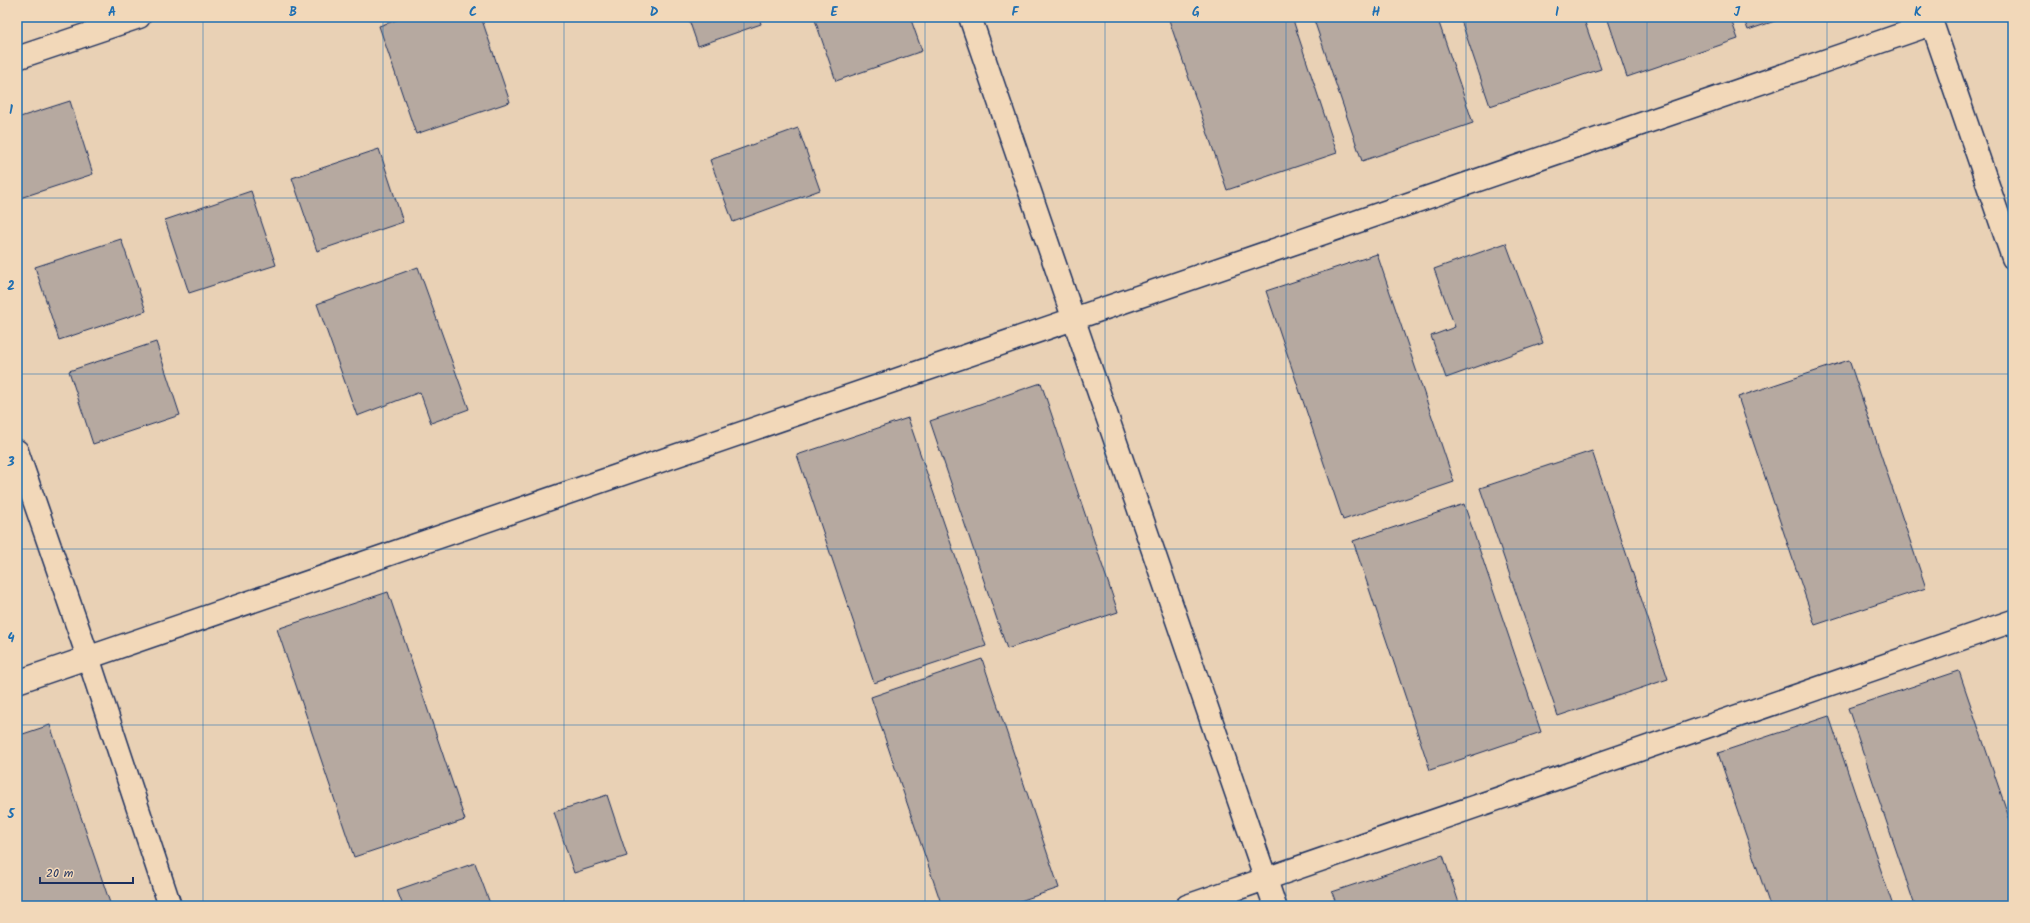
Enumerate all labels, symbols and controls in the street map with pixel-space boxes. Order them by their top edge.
text: A [108,2,116,23]
text: B [289,2,297,23]
text: C [469,2,477,23]
text: D [650,2,659,23]
text: E [830,2,838,23]
text: F [1011,2,1019,23]
text: G [1192,2,1200,23]
text: H [1372,2,1381,23]
text: I [1555,2,1559,23]
text: J [1734,2,1741,23]
text: K [1914,2,1922,23]
text: 1 [9,100,13,121]
text: 2 [7,276,15,297]
text: 3 [6,452,15,473]
text: 4 [7,628,15,649]
text: 5 [7,804,16,825]
scale bar [40,859,133,885]
text: 20 m [46,864,74,883]

